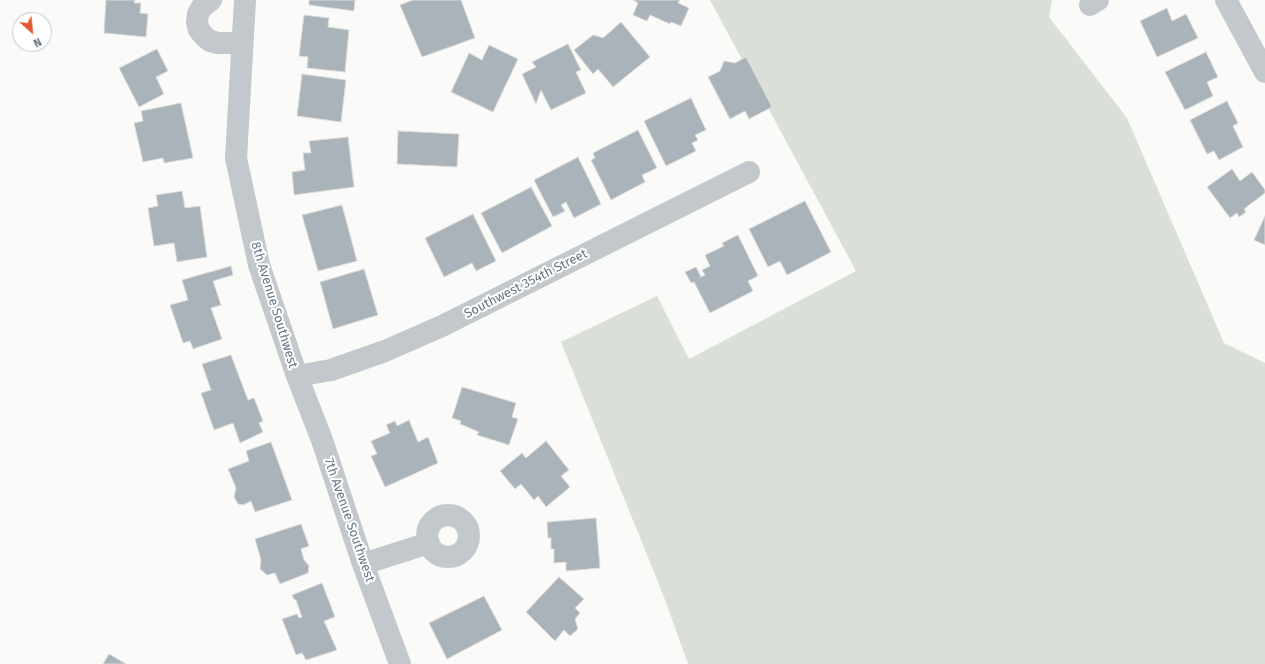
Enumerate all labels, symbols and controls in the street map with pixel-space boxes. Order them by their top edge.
north arrow [12,12,52,52]
text: N [31,35,43,50]
street label: 8th Avenue Southwest [247,240,301,370]
street label: Southwest 354th Street [462,246,590,322]
street label: 7th Avenue Southwest [320,456,378,584]

